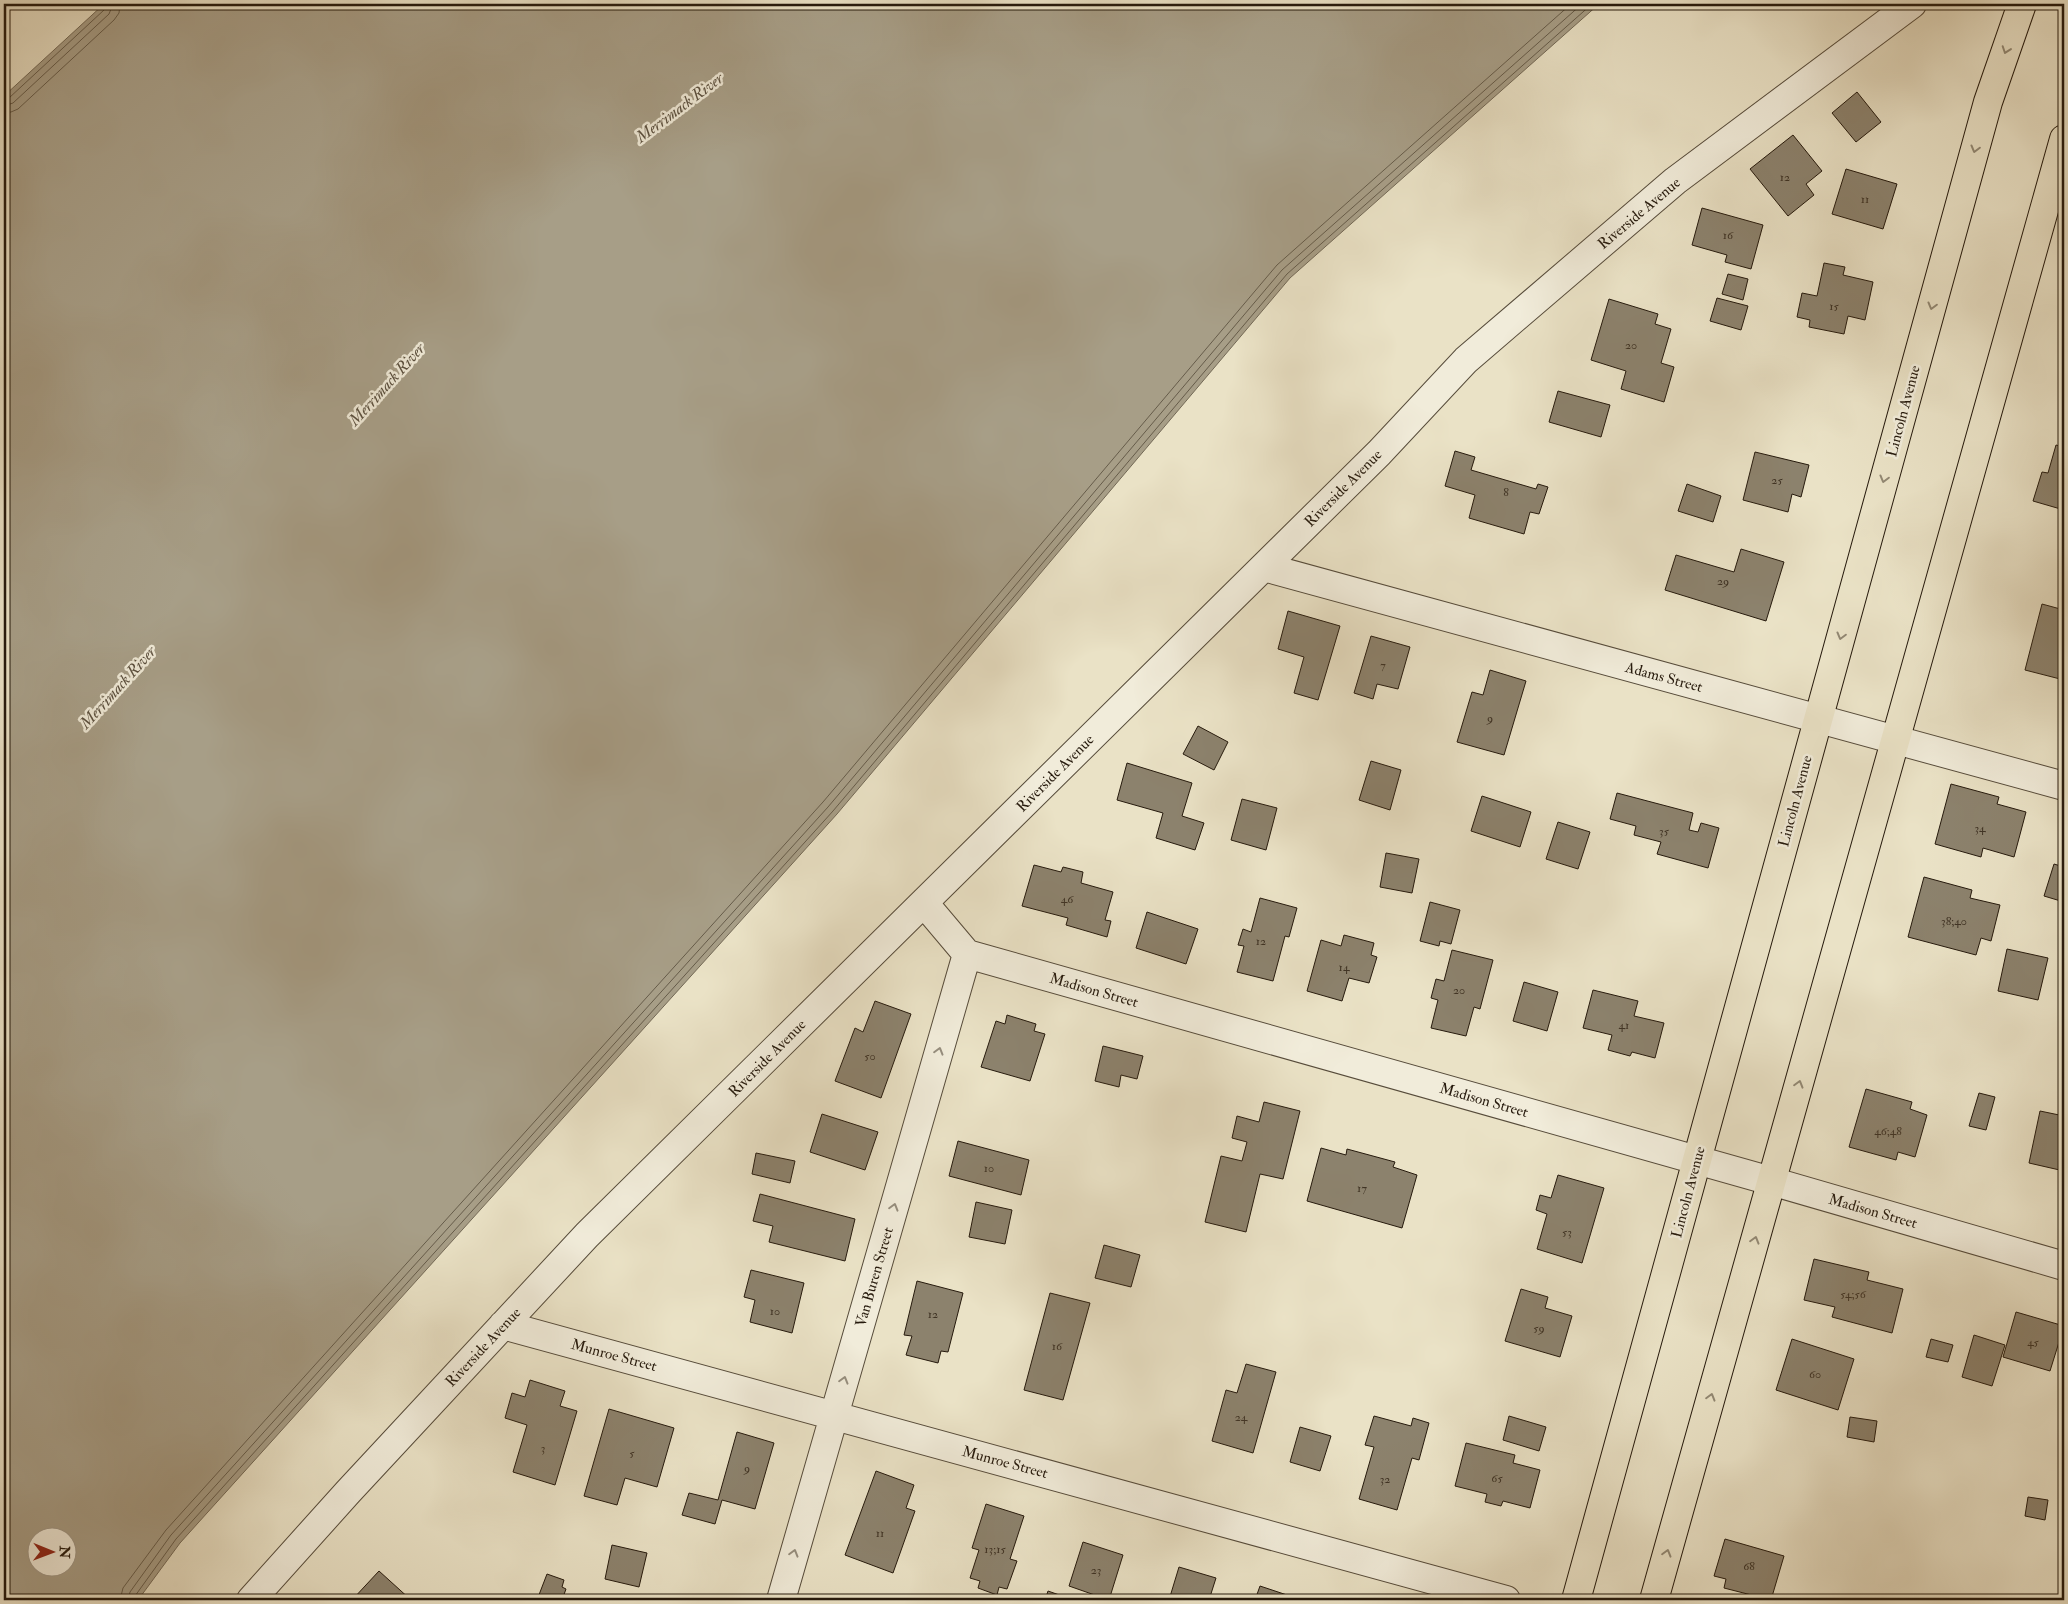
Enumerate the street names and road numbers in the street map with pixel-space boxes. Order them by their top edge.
street label: Riverside Avenue [1594,173,1685,253]
street label: Lincoln Avenue [1882,363,1925,459]
street label: Riverside Avenue [1301,446,1386,531]
street label: Adams Street [1622,658,1705,697]
street label: Riverside Avenue [1013,731,1098,816]
street label: Lincoln Avenue [1774,753,1817,849]
street label: Madison Street [1047,969,1141,1012]
street label: Riverside Avenue [725,1016,810,1101]
street label: Madison Street [1437,1079,1531,1122]
street label: Lincoln Avenue [1667,1144,1710,1240]
street label: Madison Street [1826,1190,1920,1233]
street label: Van Buren Street [851,1225,898,1329]
street label: Riverside Avenue [442,1304,525,1391]
street label: Munroe Street [569,1335,659,1376]
street label: Munroe Street [960,1442,1050,1483]

